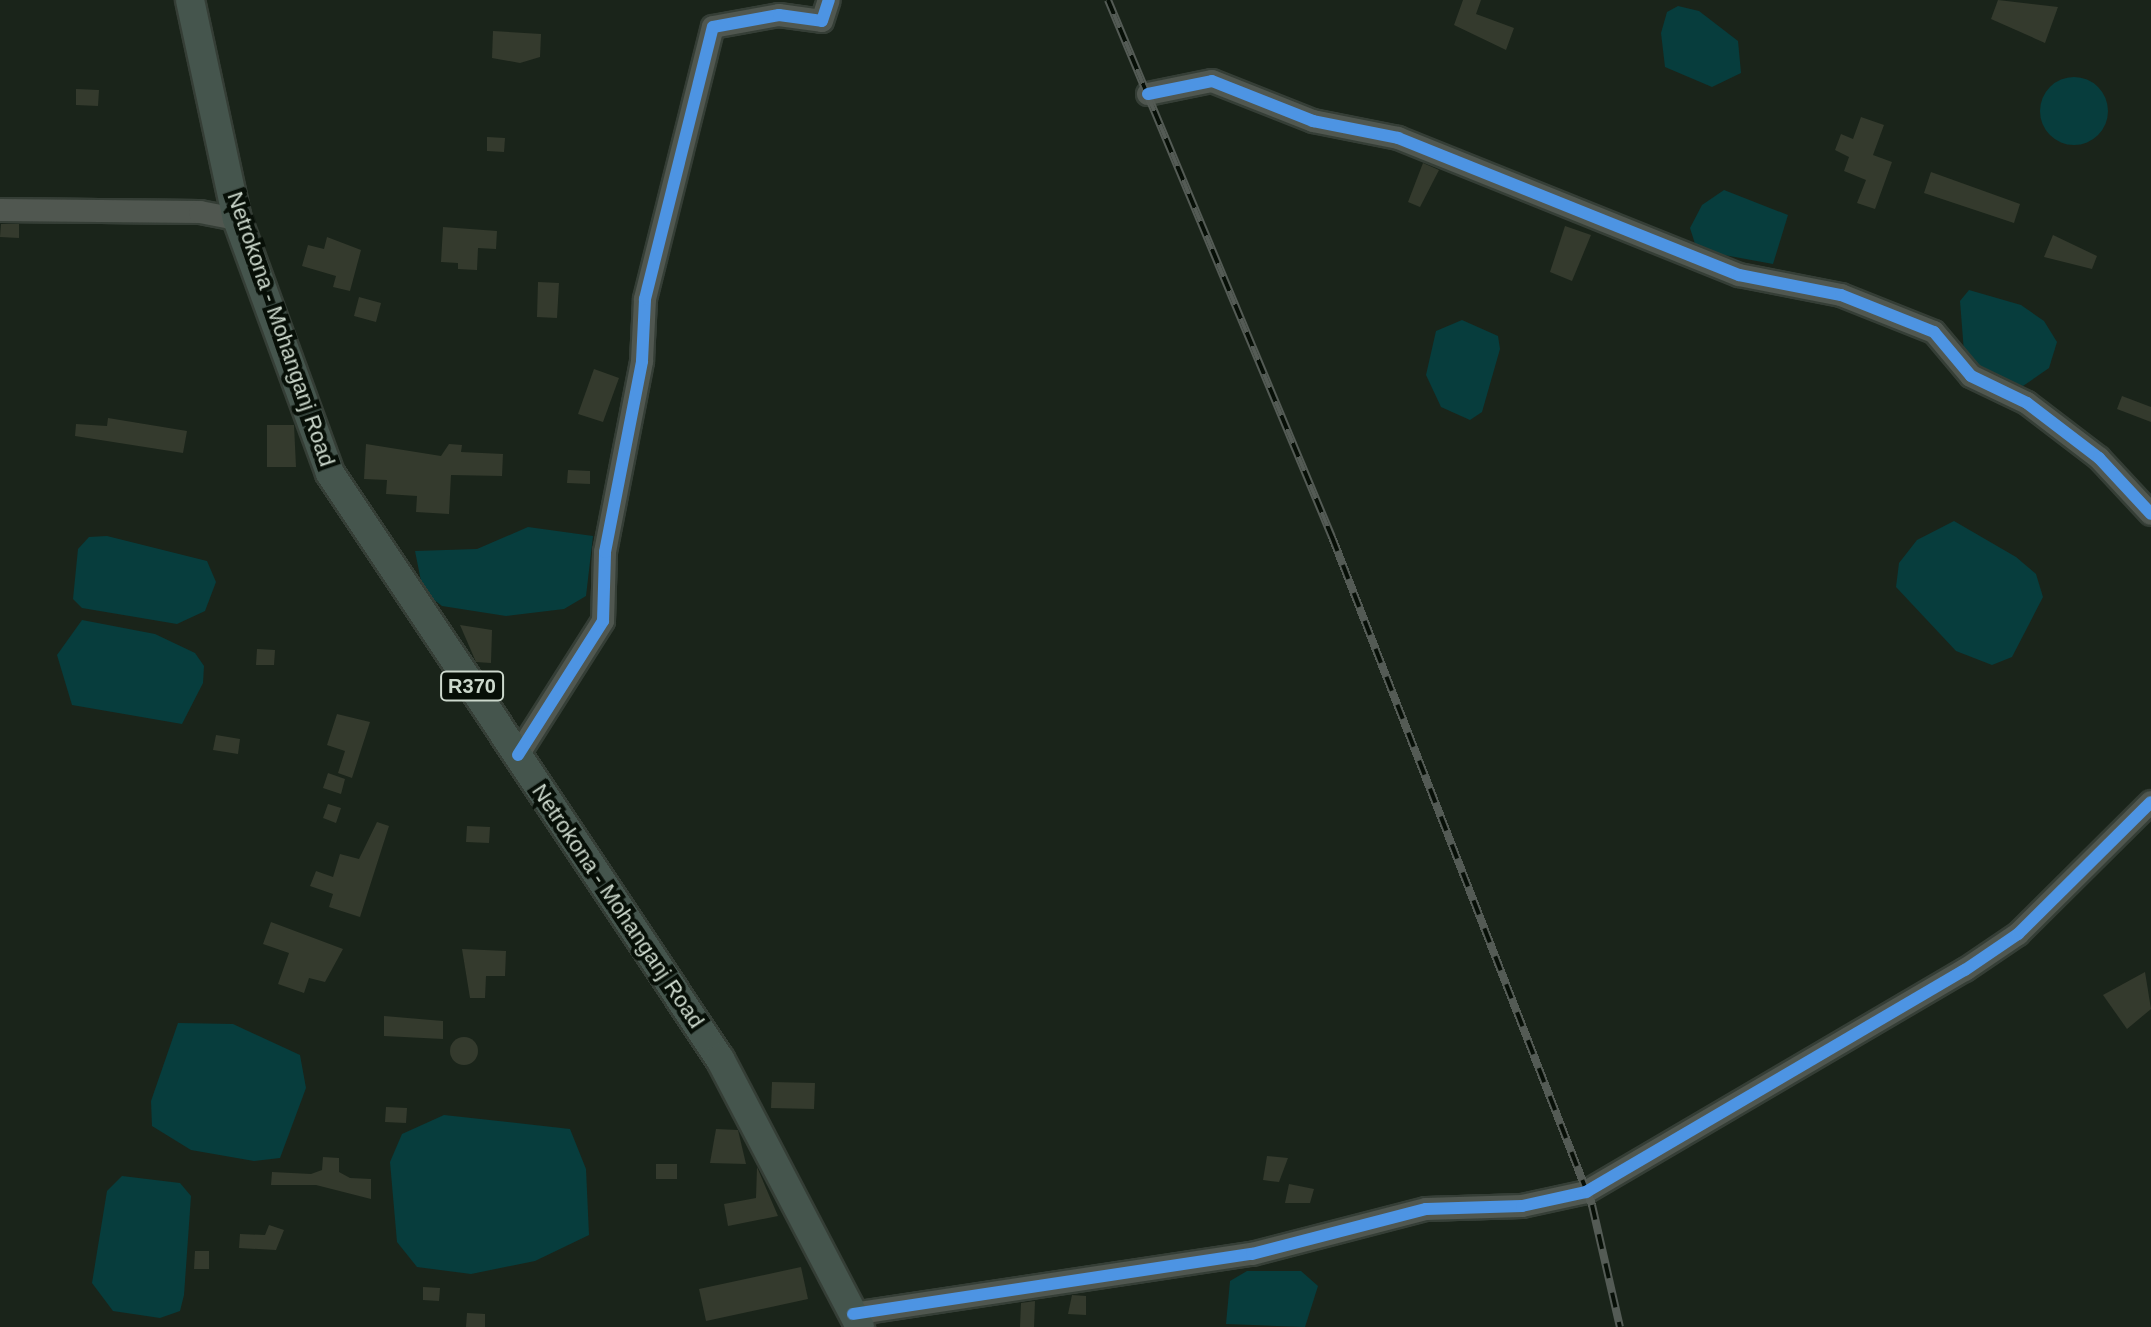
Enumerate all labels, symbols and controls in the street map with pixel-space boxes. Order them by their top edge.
street label: Netrokona - Mohanganj Road [222,188,340,470]
road number: R370 [440,670,504,702]
street label: Netrokona - Mohanganj Road [526,779,710,1033]

